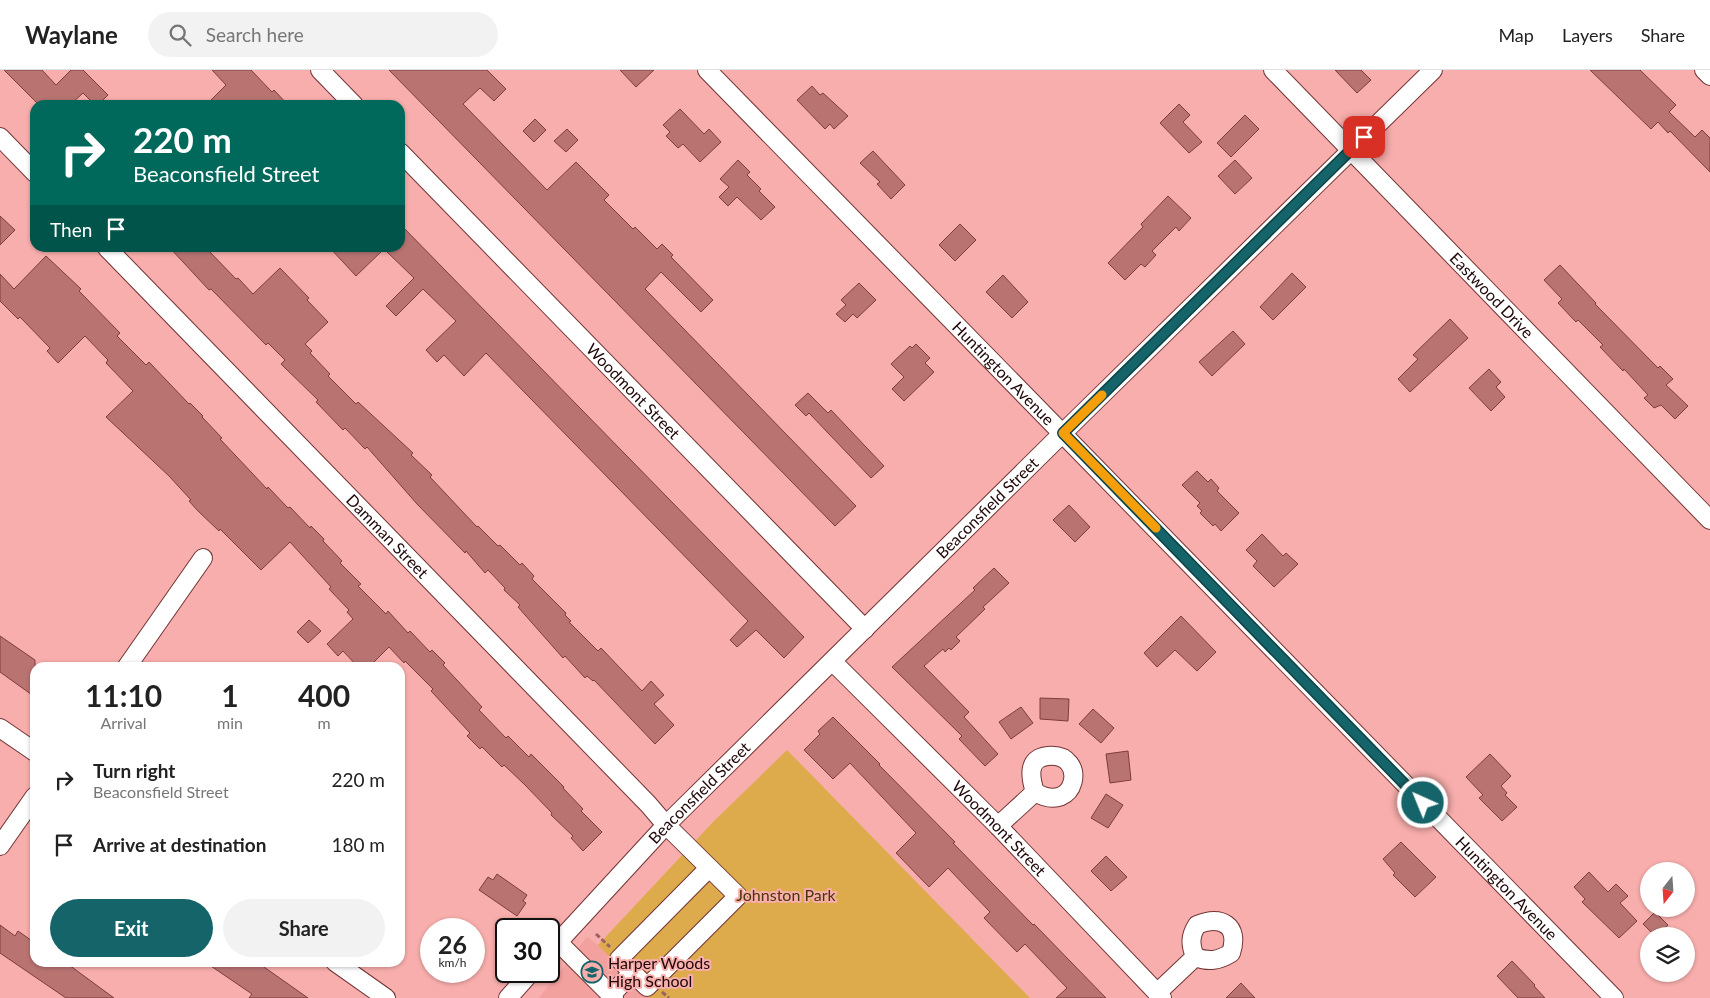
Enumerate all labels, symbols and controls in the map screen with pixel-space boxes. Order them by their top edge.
search box [148,12,498,57]
text: Waylane [25,20,118,49]
icon: search [166,21,194,49]
text: Search here [206,23,304,46]
text: Map [1498,24,1534,46]
text: Layers [1562,24,1613,46]
text: Share [1641,24,1685,46]
pin [1343,116,1385,158]
text: 220 m [133,118,232,160]
icon: right [50,120,115,185]
icon: arrive [1350,123,1378,151]
text: Beaconsfield Street [133,160,319,187]
icon: arrive [102,215,130,243]
text: Then [50,218,92,241]
street label: Eastwood Drive [1446,248,1538,342]
street label: Huntington Avenue [949,317,1058,429]
street label: Woodmont Street [583,339,684,443]
street label: Beaconsfield Street [932,453,1042,562]
street label: Damman Street [343,490,433,582]
text: 11:10 [85,677,162,713]
text: 1 [221,677,239,713]
text: 400 [298,677,350,713]
text: Arrival [100,713,147,732]
text: min [217,713,243,732]
text: m [317,713,331,732]
street label: Beaconsfield Street [644,737,754,847]
text: Turn right [93,759,175,782]
icon: right [50,766,78,794]
text: 220 m [331,768,385,791]
street label: Woodmont Street [949,776,1050,880]
position arrow [1396,776,1448,828]
text: Beaconsfield Street [93,782,229,801]
icon: arrive [50,831,78,859]
street label: Huntington Avenue [1452,832,1562,944]
text: Arrive at destination [93,833,266,856]
text: 180 m [331,833,385,856]
north arrow [1640,862,1695,918]
map controls [1640,862,1695,982]
park label: Johnston Park [736,885,837,904]
button: Exit [50,899,213,957]
button: Share [223,899,385,957]
speed limit sign: 30 [495,918,560,983]
button: layers [1640,927,1695,982]
text: 26 [438,929,467,959]
place label: Harper Woods High School [608,953,710,990]
text: km/h [438,955,467,970]
school or university icon: Harper Woods High School [580,960,604,984]

